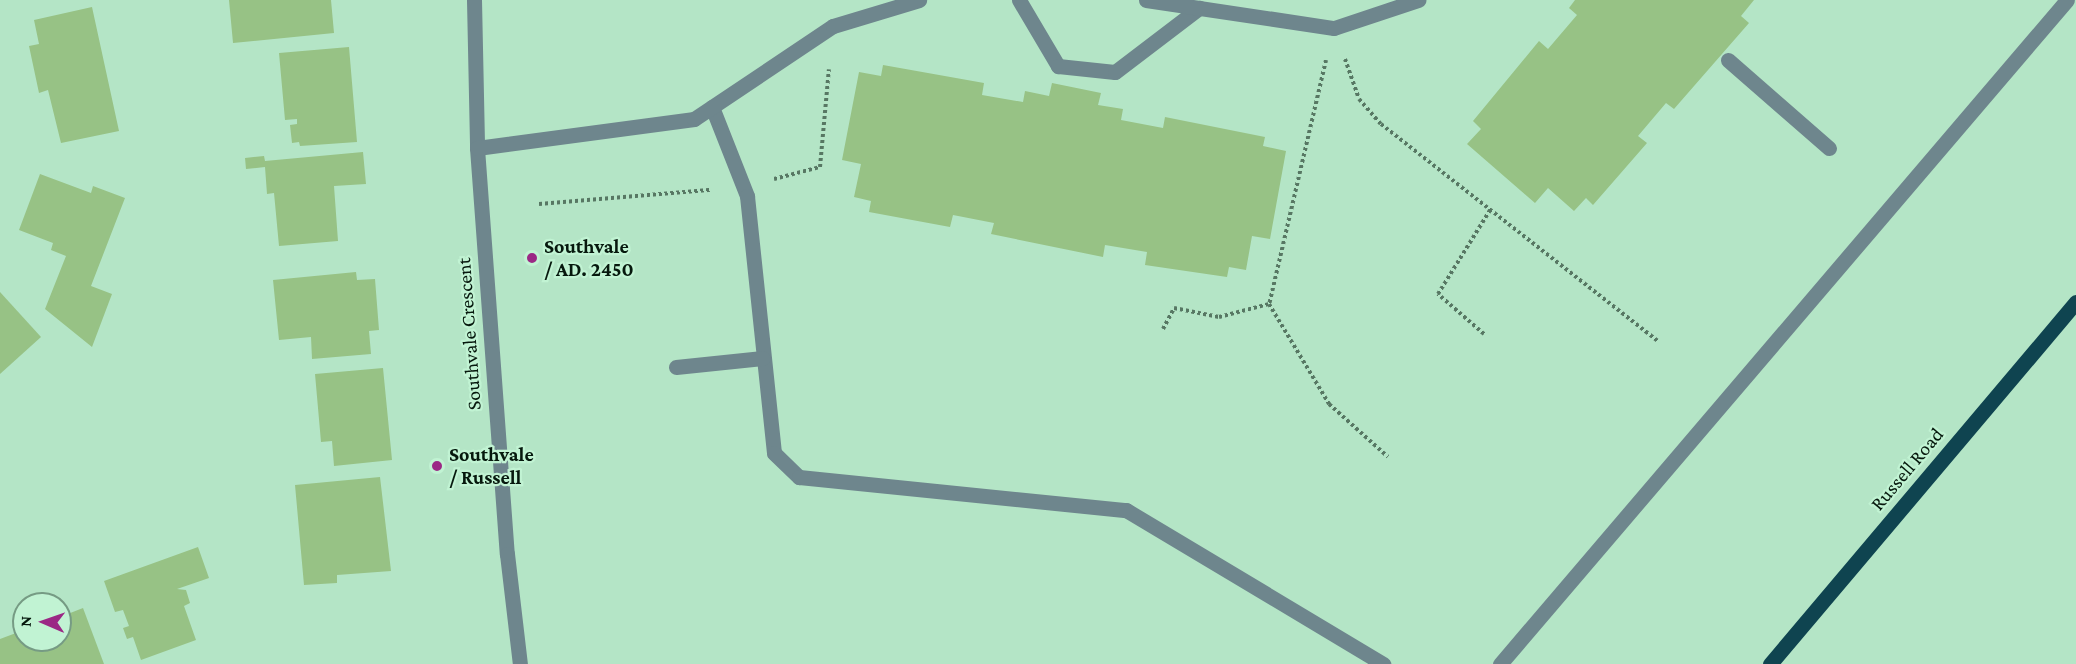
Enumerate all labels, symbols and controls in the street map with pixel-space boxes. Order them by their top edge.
place label: Southvale / AD. 2450 [544,234,634,281]
marker: Southvale / AD. 2450 [525,251,539,265]
street label: Southvale Crescent [452,257,486,411]
street label: Russell Road [1865,423,1949,515]
place label: Southvale / Russell [449,442,534,489]
marker: Southvale / Russell [430,459,444,473]
north arrow [12,592,72,652]
text: N [17,616,34,627]

